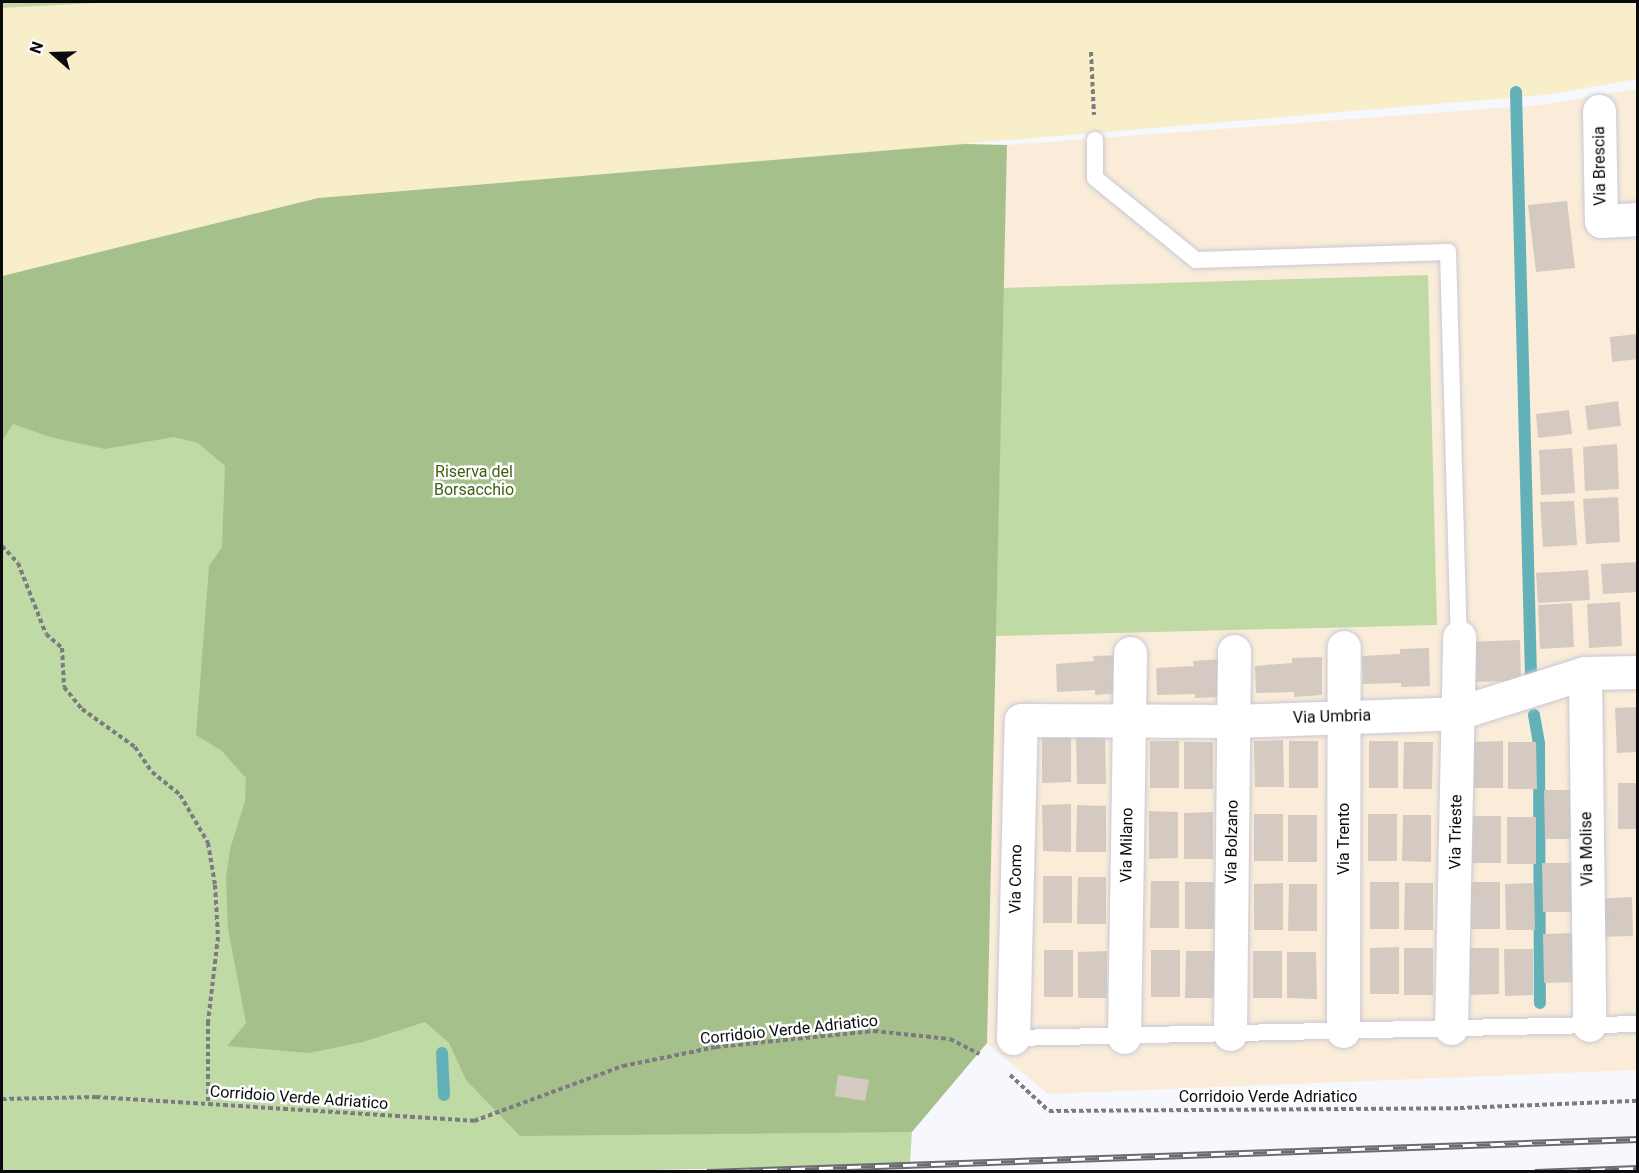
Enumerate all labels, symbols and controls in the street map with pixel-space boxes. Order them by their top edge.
north arrow [24,24,84,84]
text: N [26,39,47,56]
street label: Via Brescia [1590,126,1610,206]
park label: Riserva del Borsacchio [434,462,514,500]
street label: Via Umbria [1293,706,1371,728]
street label: Via Trieste [1446,794,1466,870]
street label: Via Bolzano [1222,800,1242,884]
street label: Via Trento [1334,803,1354,875]
street label: Via Milano [1117,807,1137,883]
street label: Via Molise [1577,812,1597,886]
street label: Via Como [1006,844,1026,914]
street label: Corridoio Verde Adriatico [699,1011,879,1049]
street label: Corridoio Verde Adriatico [209,1082,389,1114]
street label: Corridoio Verde Adriatico [1179,1087,1357,1107]

